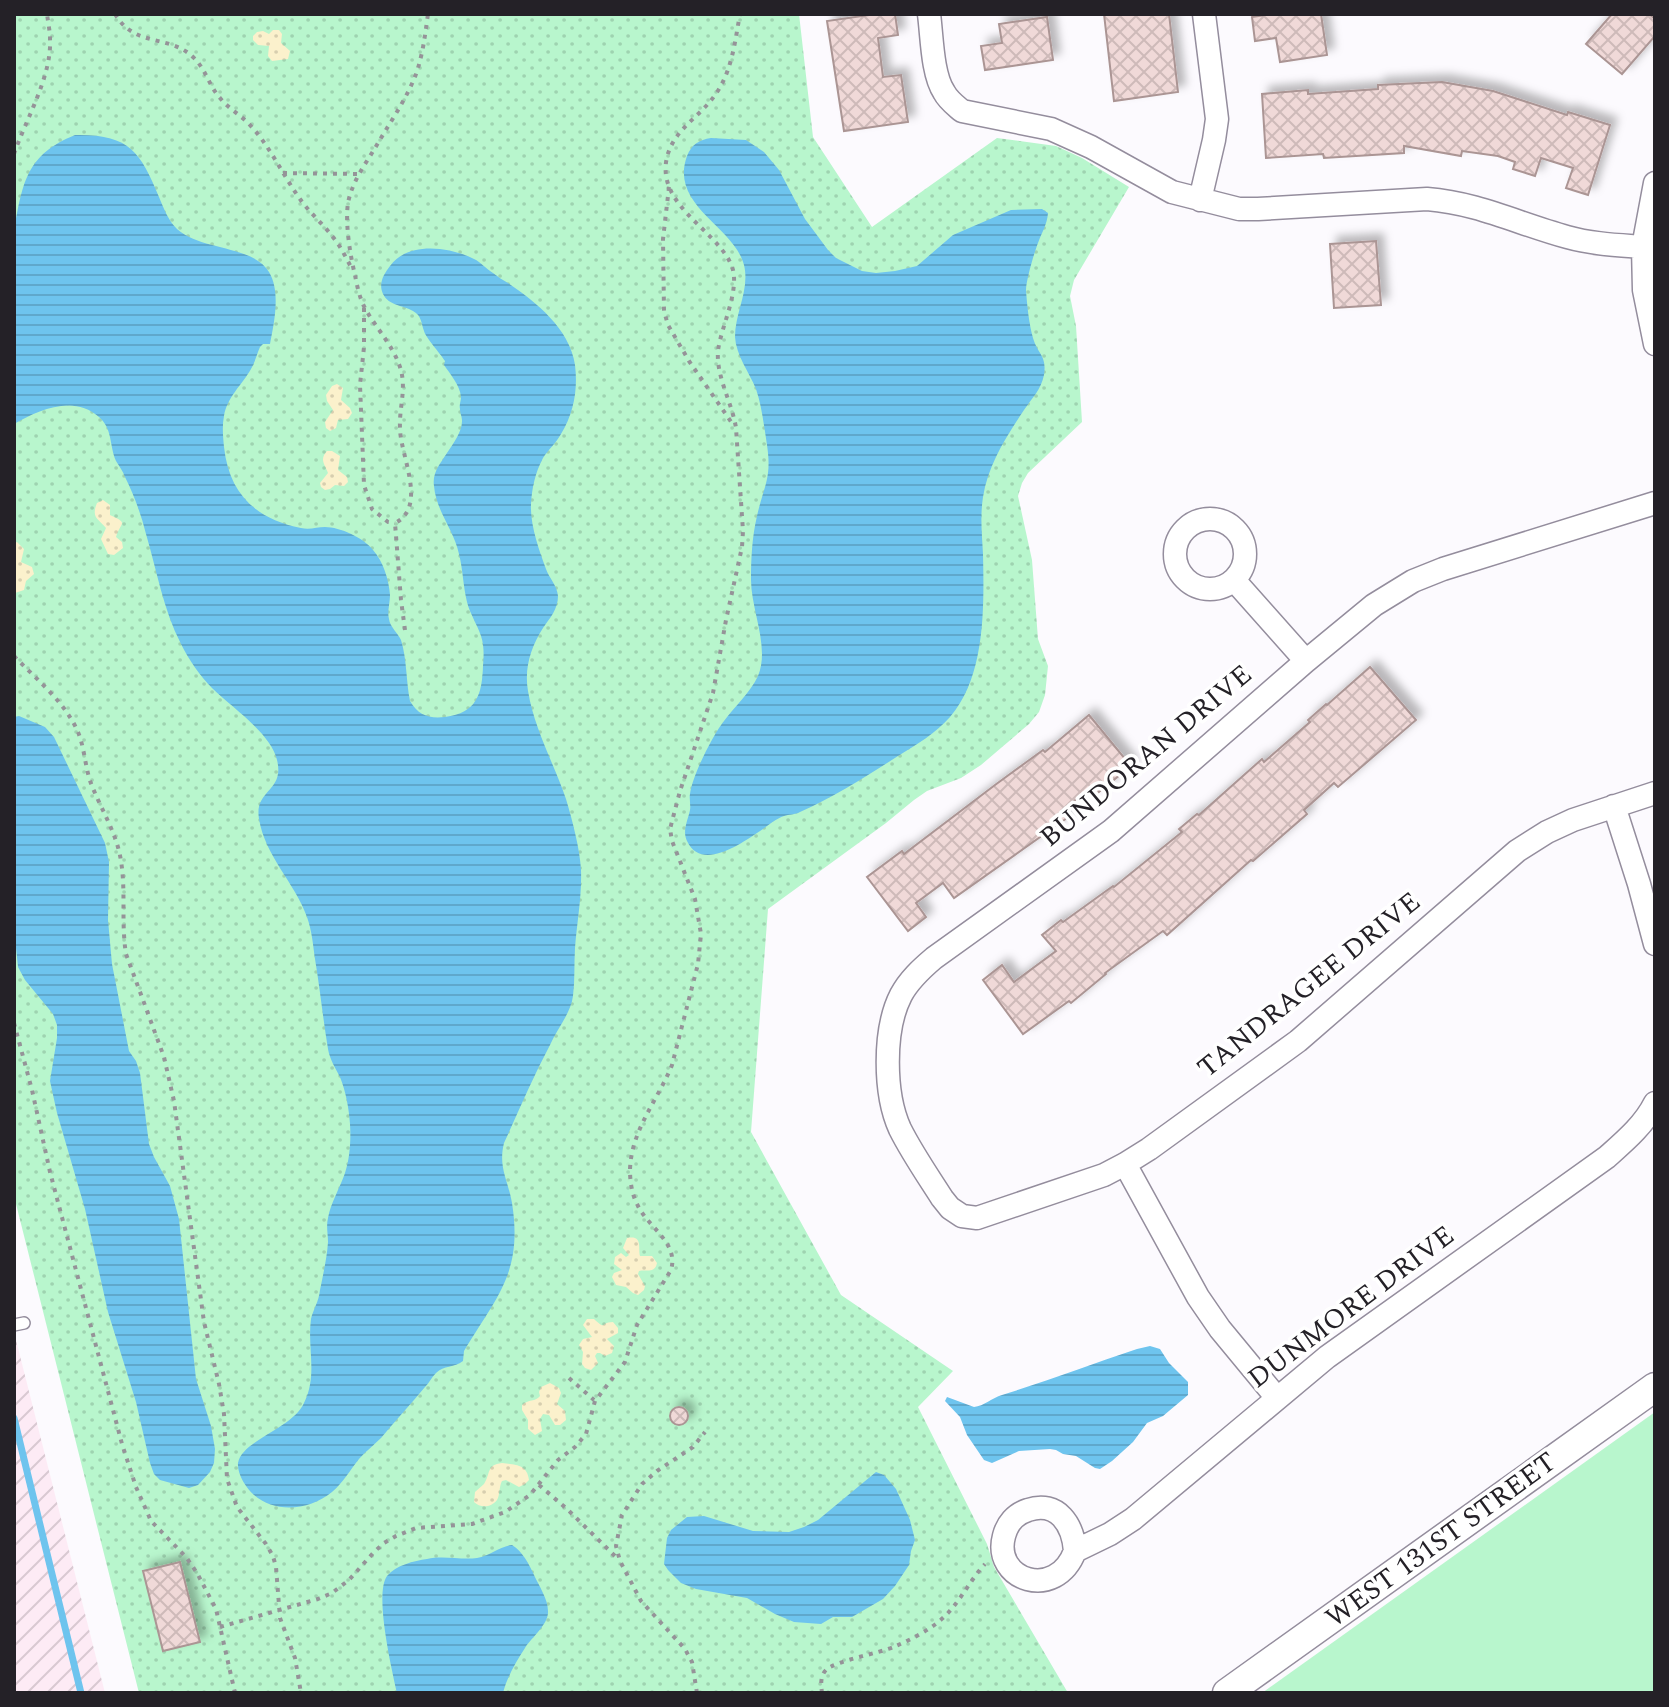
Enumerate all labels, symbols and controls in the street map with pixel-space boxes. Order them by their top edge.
street label: BUNDORAN DRIVE [1030,654,1262,858]
street label: TANDRAGEE DRIVE [1188,881,1430,1089]
street label: DUNMORE DRIVE [1238,1215,1464,1399]
street label: WEST 131ST STREET [1316,1441,1566,1639]

